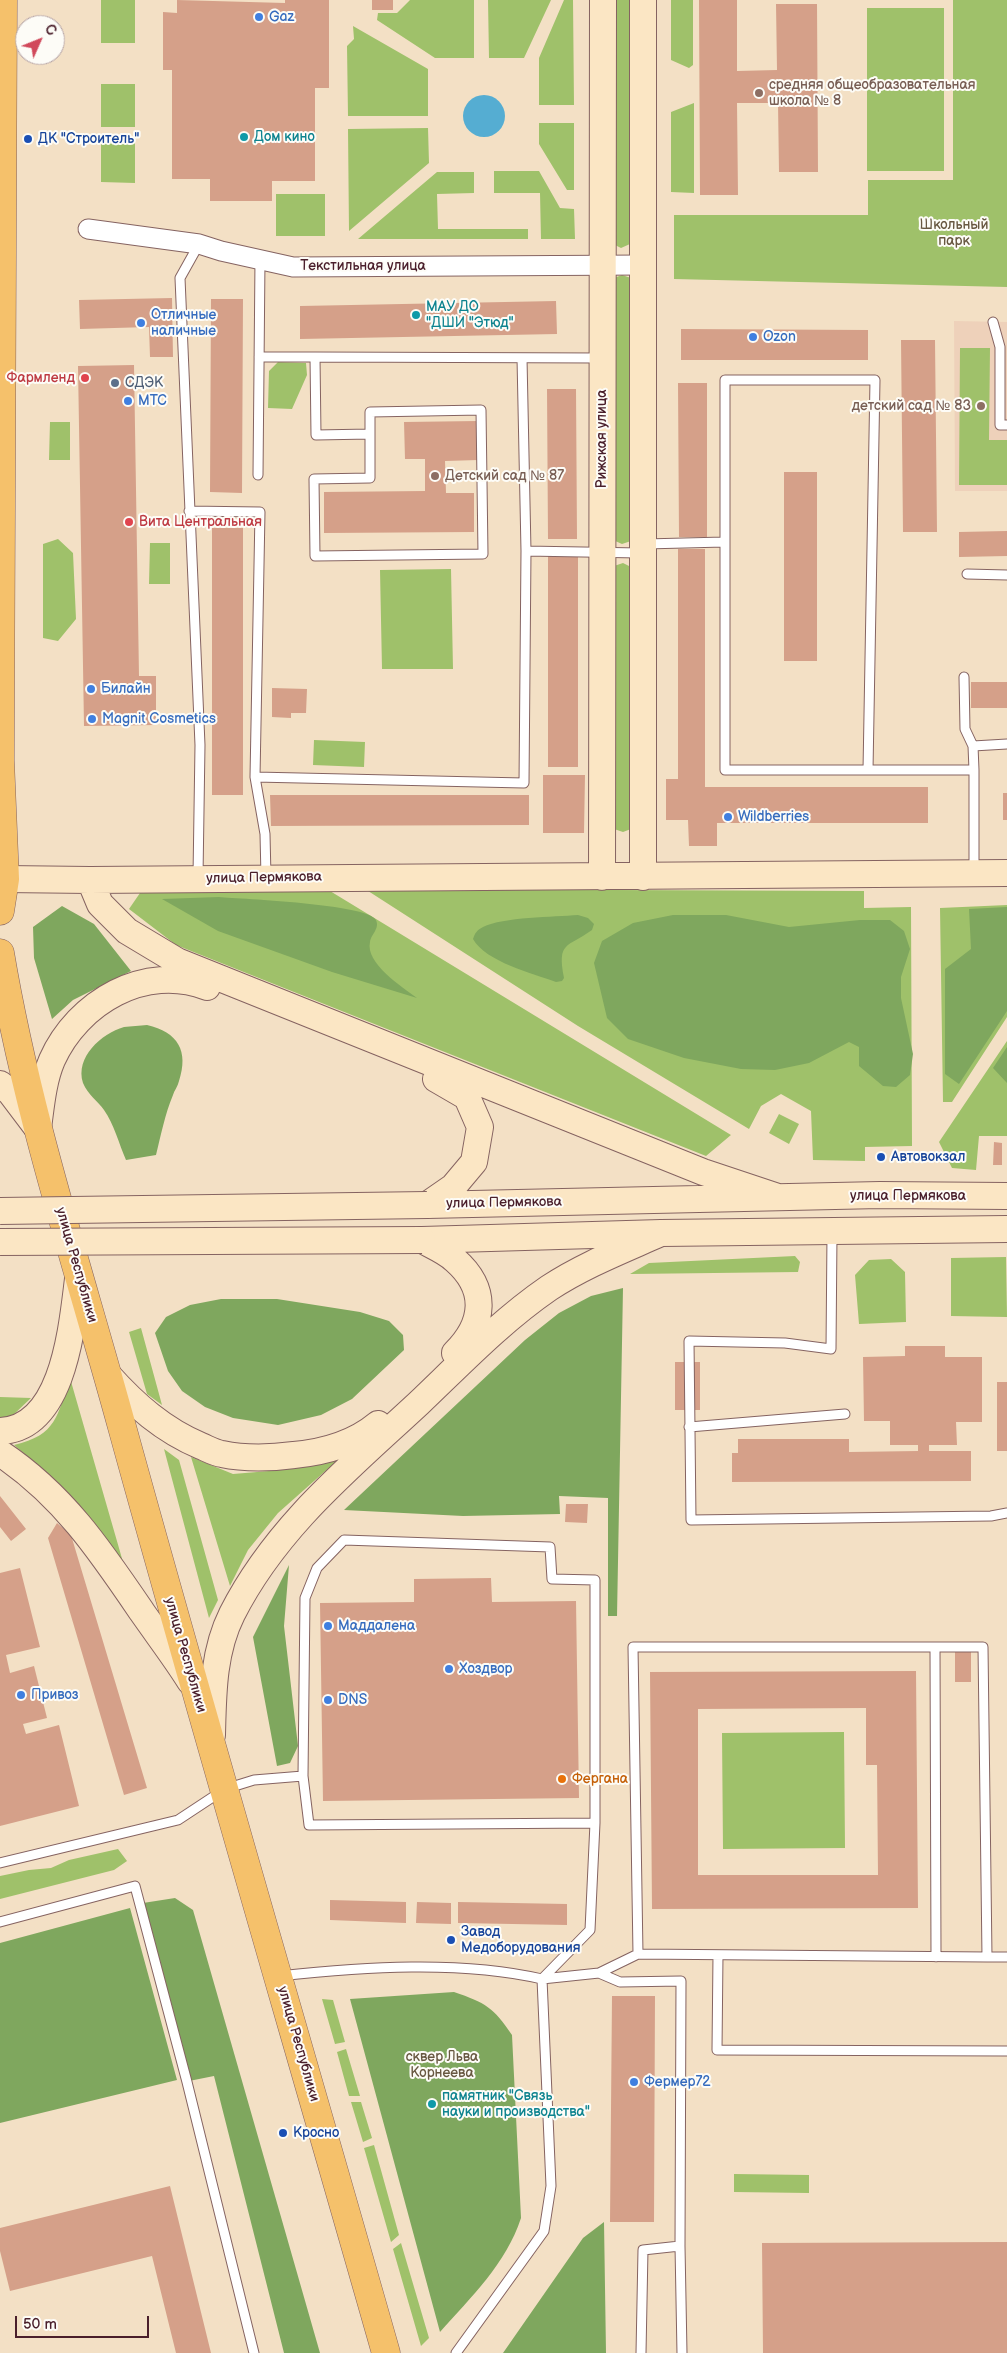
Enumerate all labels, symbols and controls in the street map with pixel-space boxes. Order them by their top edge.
place label: Gaz [269,9,294,25]
marker: Gaz [253,11,265,23]
north arrow [15,15,65,65]
text: С [41,21,60,39]
place label: средняя общеобразовательная школа № 8 [769,77,976,110]
marker: средняя общеобразовательная школа № 8 [753,87,765,99]
place label: Дом кино [254,129,315,145]
place label: ДК "Строитель" [38,131,139,147]
marker: Дом кино [238,131,250,143]
marker: ДК "Строитель" [22,133,34,145]
park label: Школьный парк [920,217,988,250]
street label: Текстильная улица [300,258,426,274]
place label: МАУ ДО "ДШИ "Этюд" [426,299,514,332]
place label: Отличные наличные [151,307,216,340]
marker: МАУ ДО "ДШИ "Этюд" [410,309,422,321]
marker: Отличные наличные [135,317,147,329]
place label: Ozon [763,329,796,345]
marker: Ozon [747,331,759,343]
place label: Фармленд [7,370,75,386]
marker: Фармленд [79,372,91,384]
place label: СДЭК [125,375,163,391]
marker: СДЭК [109,377,121,389]
street label: Рижская улица [594,390,610,488]
place label: МТС [138,393,167,409]
marker: МТС [122,395,134,407]
place label: детский сад № 83 [852,398,971,414]
marker: детский сад № 83 [975,400,987,412]
place label: Детский сад № 87 [445,468,564,484]
marker: Детский сад № 87 [429,470,441,482]
place label: Вита Центральная [139,514,262,530]
marker: Вита Центральная [123,516,135,528]
place label: Билайн [101,681,151,697]
marker: Билайн [85,683,97,695]
place label: Magnit Cosmetics [102,711,216,727]
marker: Magnit Cosmetics [86,713,98,725]
place label: Wildberries [738,809,809,825]
marker: Wildberries [722,811,734,823]
street label: улица Пермякова [206,869,322,887]
place label: Автовокзал [891,1149,965,1165]
marker: Автовокзал [875,1151,887,1163]
street label: улица Пермякова [850,1188,966,1204]
street label: улица Пермякова [446,1194,562,1212]
street label: улица Республики [51,1205,101,1325]
street label: улица Республики [160,1595,210,1715]
place label: Маддалена [338,1618,415,1634]
marker: Маддалена [322,1620,334,1632]
place label: Хоздвор [459,1661,512,1677]
marker: Хоздвор [443,1663,455,1675]
place label: Привоз [31,1687,78,1703]
marker: Привоз [15,1689,27,1701]
place label: DNS [338,1692,367,1708]
marker: DNS [322,1694,334,1706]
place label: Фергана [572,1771,628,1787]
marker: Фергана [556,1773,568,1785]
place label: Завод Медоборудования [461,1924,581,1956]
marker: Завод Медоборудования [445,1934,457,1946]
street label: улица Республики [273,1984,323,2104]
park label: сквер Льва Корнеева [406,2049,478,2082]
place label: Фермер72 [644,2074,711,2090]
marker: Фермер72 [628,2076,640,2088]
place label: памятник "Связь науки и производства" [442,2088,590,2120]
marker: памятник "Связь науки и производства" [426,2098,438,2110]
place label: Кросно [293,2125,339,2141]
marker: Кросно [277,2127,289,2139]
scale bar [18,2306,151,2338]
text: 50 m [23,2315,57,2334]

